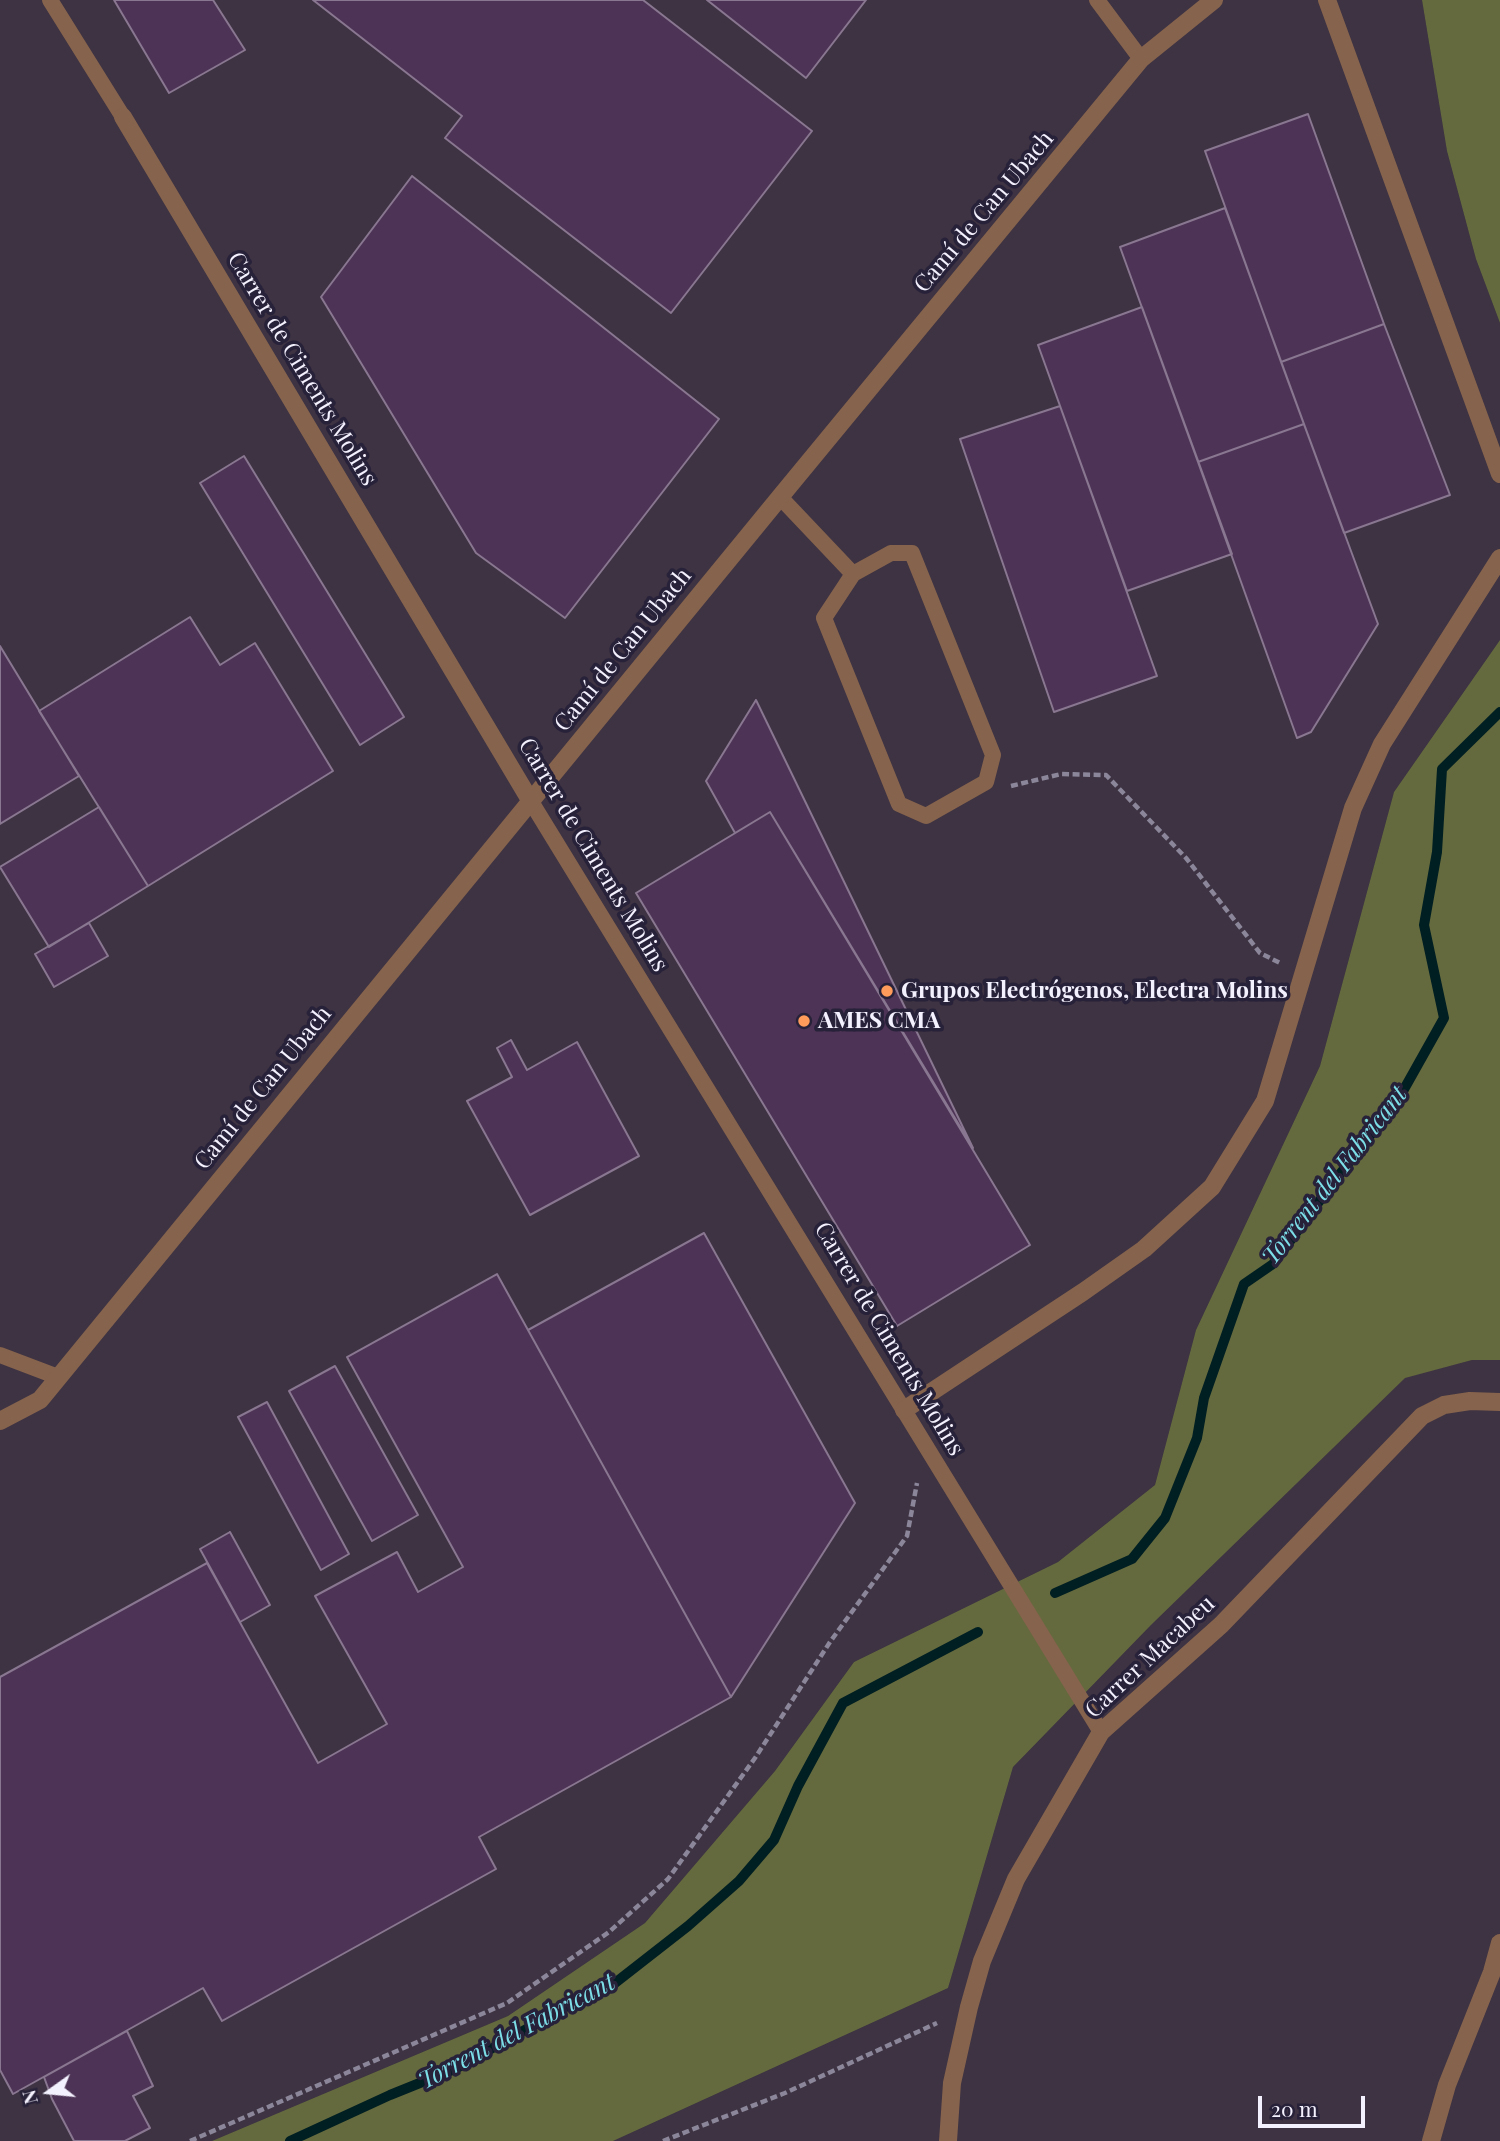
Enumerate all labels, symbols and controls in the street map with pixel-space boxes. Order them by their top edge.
street label: Camí de Can Ubach [908,126,1060,298]
street label: Carrer de Ciments Molins [221,247,383,491]
street label: Camí de Can Ubach [549,563,697,737]
street label: Carrer de Ciments Molins [512,733,674,977]
place label: Grupos Electrógenos, Electra Molins [901,977,1288,1005]
marker: Grupos Electrógenos, Electra Molins [879,983,895,999]
street label: Camí de Can Ubach [189,1001,337,1175]
place label: AMES CMA [818,1007,940,1035]
marker: AMES CMA [796,1013,812,1029]
water label: Torrent del Fabricant [1256,1081,1414,1271]
street label: Carrer de Ciments Molins [808,1217,970,1461]
street label: Carrer Macabeu [1080,1590,1220,1724]
water label: Torrent del Fabricant [414,1968,620,2096]
north arrow [14,2057,84,2127]
scale bar [1262,2082,1369,2126]
text: N [14,2087,43,2107]
text: 20 m [1271,2094,1318,2122]

